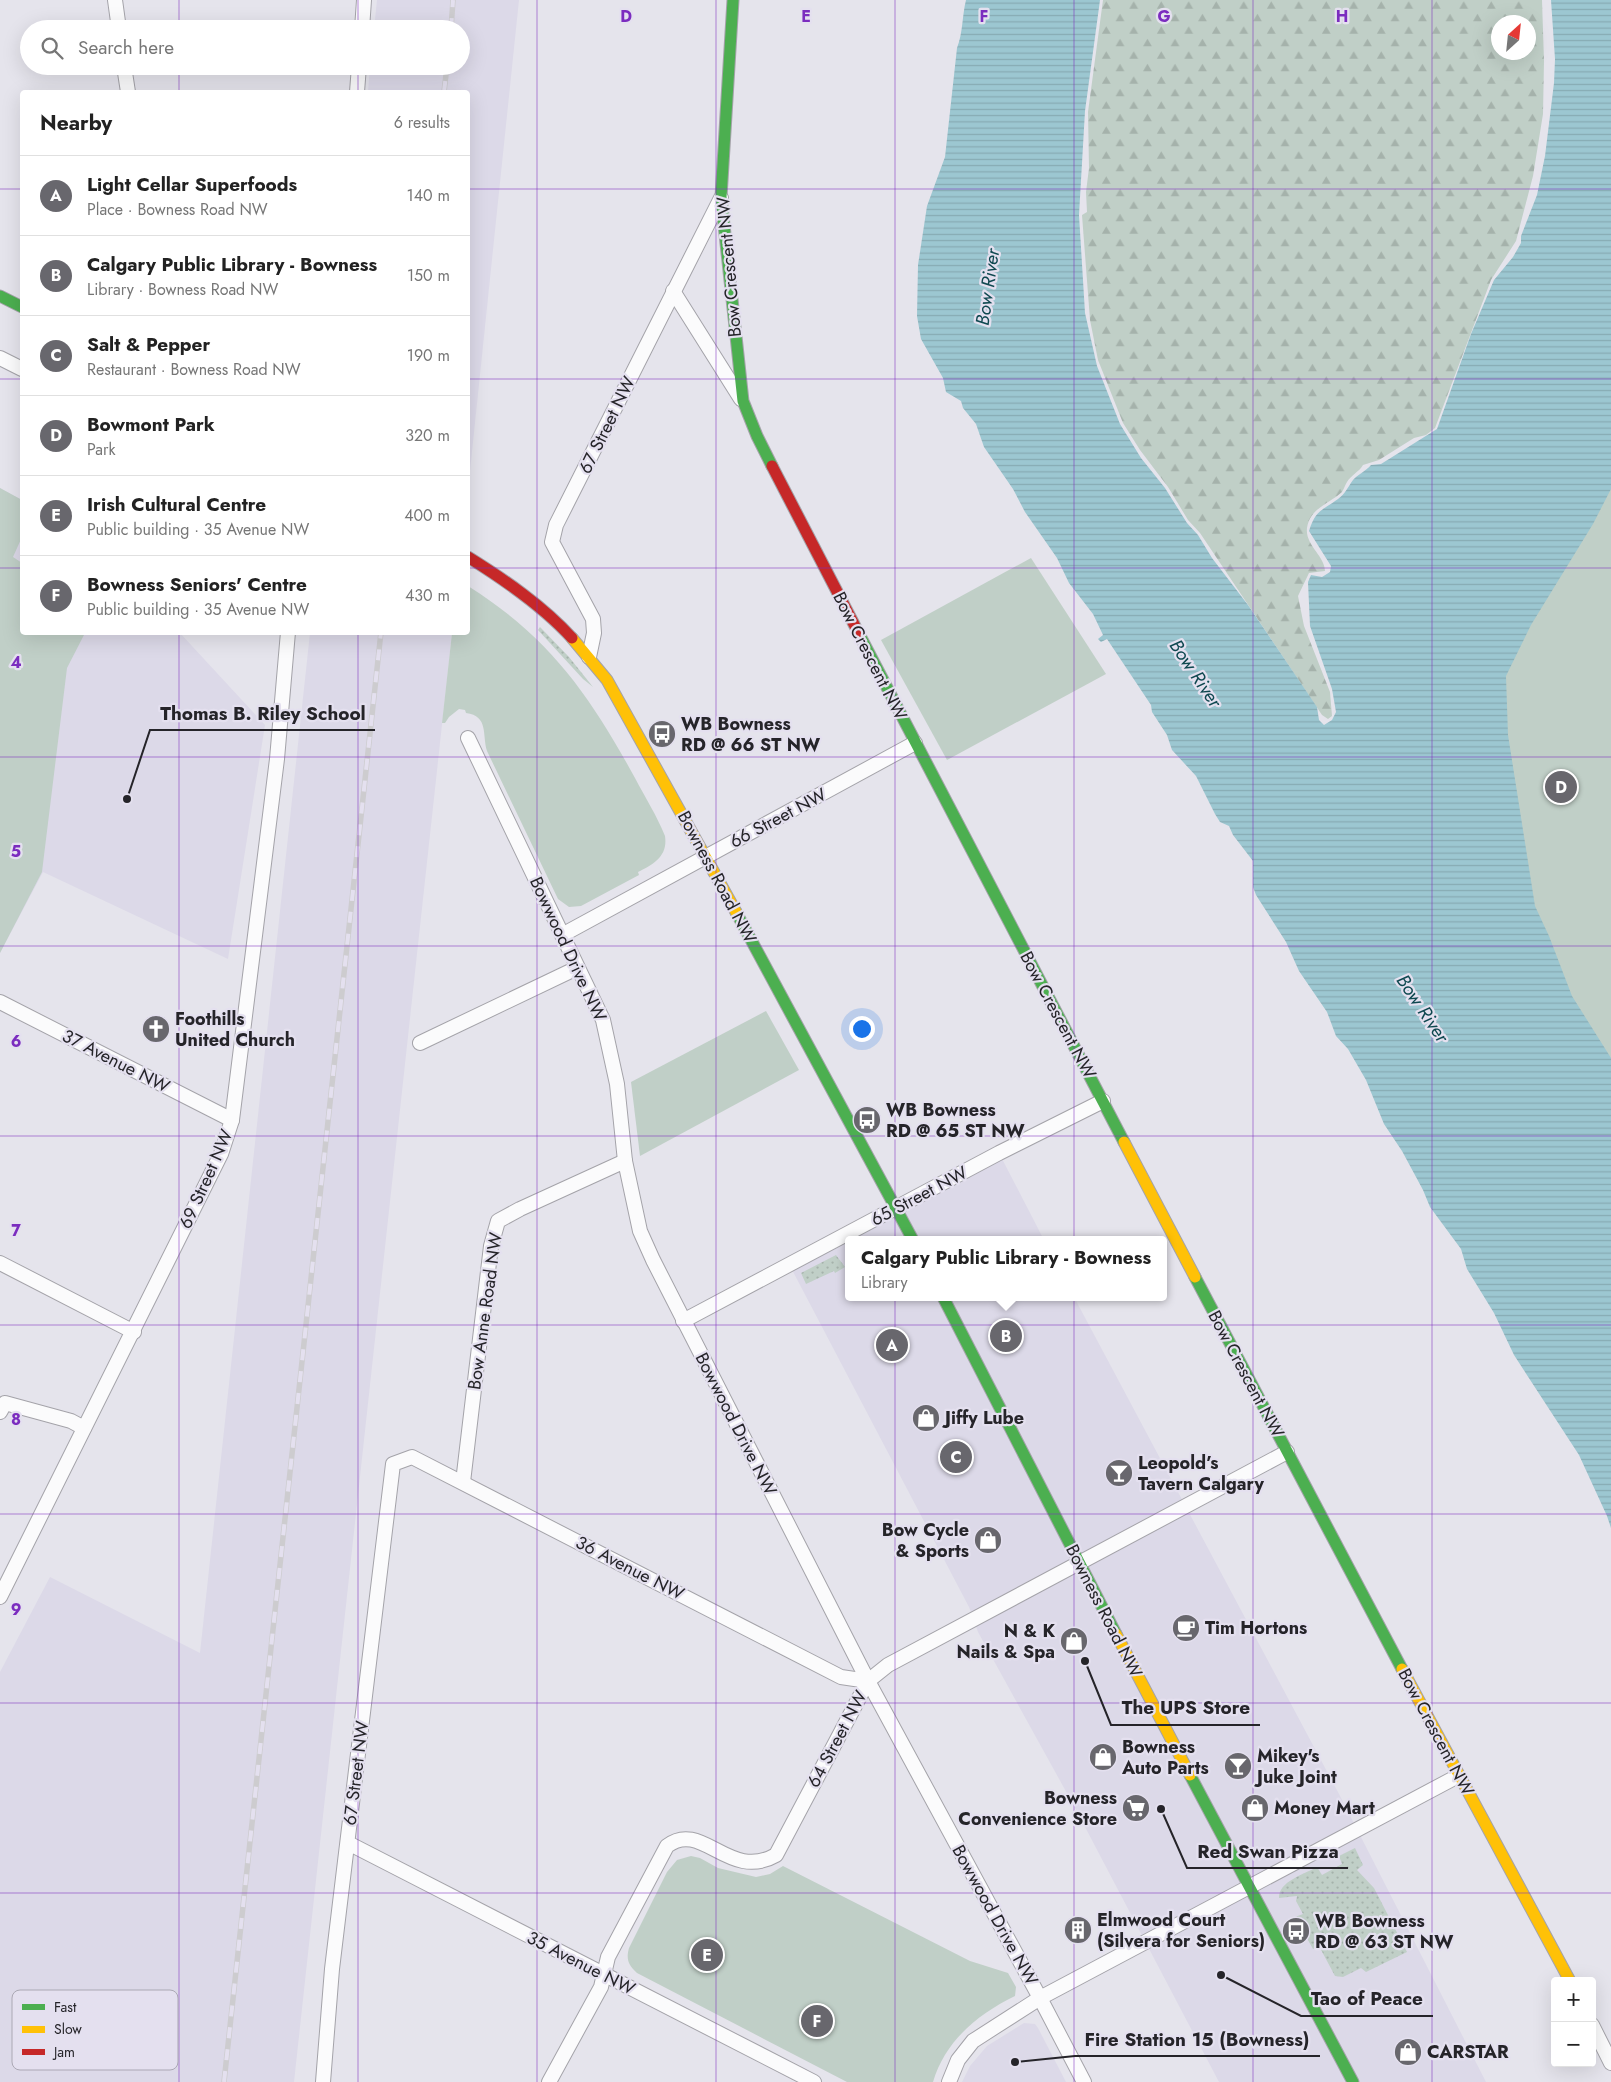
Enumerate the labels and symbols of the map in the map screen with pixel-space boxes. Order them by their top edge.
text: D [620,5,632,28]
text: E [801,5,811,28]
text: F [980,5,988,28]
text: G [1157,5,1171,28]
text: H [1336,5,1348,28]
north arrow [1491,15,1536,60]
street label: Bow Crescent NW [710,196,748,338]
water label: Bow River [969,245,1006,327]
street label: 67 Street NW [572,372,642,478]
street label: Bow Crescent NW [826,587,914,725]
water label: Bow River [1163,634,1229,714]
text: 4 [10,651,22,674]
callout: Thomas B. Riley School [150,696,375,730]
text: Thomas B. Riley School [160,700,366,727]
place label: WB Bowness RD @ 66 ST NW [681,711,821,758]
bus stop icon: WB Bowness RD @ 66 ST NW [647,719,677,749]
pin: D [1545,768,1577,806]
street label: 66 Street NW [725,781,831,854]
street label: Bowness Road NW [671,806,763,948]
text: 5 [11,840,21,863]
street label: Bowwood Drive NW [523,872,613,1026]
street label: Bow Crescent NW [1013,947,1103,1083]
water label: Bow River [1390,969,1456,1049]
place label: Foothills United Church [175,1006,295,1053]
church icon: Foothills United Church [141,1014,171,1044]
your location [849,1016,875,1042]
street label: 37 Avenue NW [58,1023,174,1099]
text: 6 [11,1030,21,1053]
place label: WB Bowness RD @ 65 ST NW [886,1097,1026,1144]
bus stop icon: WB Bowness RD @ 65 ST NW [852,1105,882,1135]
street label: 69 Street NW [173,1125,240,1233]
street label: 65 Street NW [866,1160,972,1232]
text: 7 [11,1219,21,1242]
street label: Bow Anne Road NW [461,1230,509,1391]
street label: Bow Crescent NW [1201,1306,1291,1442]
pin: B [990,1317,1022,1355]
pin: A [876,1326,908,1364]
street label: Bowwood Drive NW [689,1348,783,1500]
shop icon: Jiffy Lube [911,1403,941,1433]
place label: Jiffy Lube [942,1405,1024,1431]
text: 8 [11,1408,21,1431]
pin: C [940,1438,972,1476]
place label: Leopold’s Tavern Calgary [1138,1450,1264,1497]
bar icon: Leopold’s Tavern Calgary [1104,1458,1134,1488]
place label: Bow Cycle & Sports [882,1517,969,1564]
shop icon: Bow Cycle & Sports [973,1525,1003,1555]
street label: 36 Avenue NW [571,1529,689,1607]
street label: Bowness Road NW [1059,1540,1149,1682]
text: 9 [11,1598,21,1621]
cafe icon: Tim Hortons [1171,1613,1201,1643]
place label: Tim Hortons [1205,1615,1307,1641]
place label: N & K Nails & Spa [957,1618,1055,1665]
shop icon: N & K Nails & Spa [1059,1626,1089,1656]
street label: Bow Crescent NW [1391,1664,1481,1800]
street label: 64 Street NW [801,1686,874,1792]
callout: The UPS Store [1111,1691,1260,1725]
text: The UPS Store [1122,1694,1250,1721]
street label: 67 Street NW [337,1719,375,1827]
place label: Bowness Auto Parts [1121,1734,1209,1781]
shop icon: Bowness Auto Parts [1088,1742,1118,1772]
place label: Mikey's Juke Joint [1254,1743,1337,1790]
bar icon: Mikey's Juke Joint [1223,1751,1253,1781]
place label: Bowness Convenience Store [958,1785,1117,1832]
supermarket icon: Bowness Convenience Store [1121,1793,1151,1823]
shop icon: Money Mart [1240,1793,1270,1823]
place label: Money Mart [1274,1795,1375,1821]
callout: Red Swan Pizza [1187,1834,1348,1868]
text: Red Swan Pizza [1197,1838,1339,1865]
street label: Bowwood Drive NW [946,1840,1044,1990]
place label: Elmwood Court (Silvera for Seniors) [1097,1907,1265,1954]
place label: WB Bowness RD @ 63 ST NW [1315,1908,1454,1955]
building icon: Elmwood Court (Silvera for Seniors) [1063,1915,1093,1945]
bus stop icon: WB Bowness RD @ 63 ST NW [1281,1916,1311,1946]
street label: 35 Avenue NW [522,1924,640,2002]
pin: E [691,1936,723,1974]
callout: Tao of Peace [1301,1982,1433,2016]
text: Tao of Peace [1311,1985,1423,2012]
legend [12,1990,178,2070]
text: Fast [54,1997,77,2017]
pin: F [801,2002,833,2040]
text: Slow [54,2019,82,2039]
callout: Fire Station 15 (Bowness) [1075,2022,1320,2056]
text: Fire Station 15 (Bowness) [1085,2026,1309,2053]
shop icon: CARSTAR [1393,2037,1423,2067]
place label: CARSTAR [1427,2039,1509,2065]
text: Jam [52,2042,75,2062]

